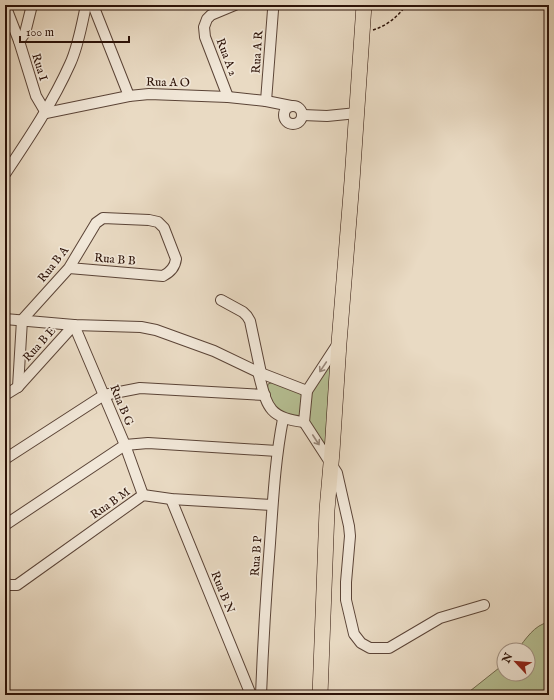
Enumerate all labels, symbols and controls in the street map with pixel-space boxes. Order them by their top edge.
scale bar [20,18,129,44]
text: 100 m [26,25,54,40]
street label: Rua A R [249,29,267,74]
street label: Rua A 2 [212,36,241,79]
street label: Rua I [28,51,51,83]
street label: Rua A O [146,75,190,90]
street label: Rua B A [35,243,73,285]
street label: Rua B B [94,250,136,269]
street label: Rua B E [20,324,59,365]
one-way arrow [319,361,327,372]
street label: Rua B G [106,382,137,428]
one-way arrow [312,434,320,445]
street label: Rua B M [88,484,133,522]
street label: Rua B P [248,535,265,577]
street label: Rua B N [207,569,238,616]
north arrow [496,642,536,682]
text: N [499,650,516,666]

